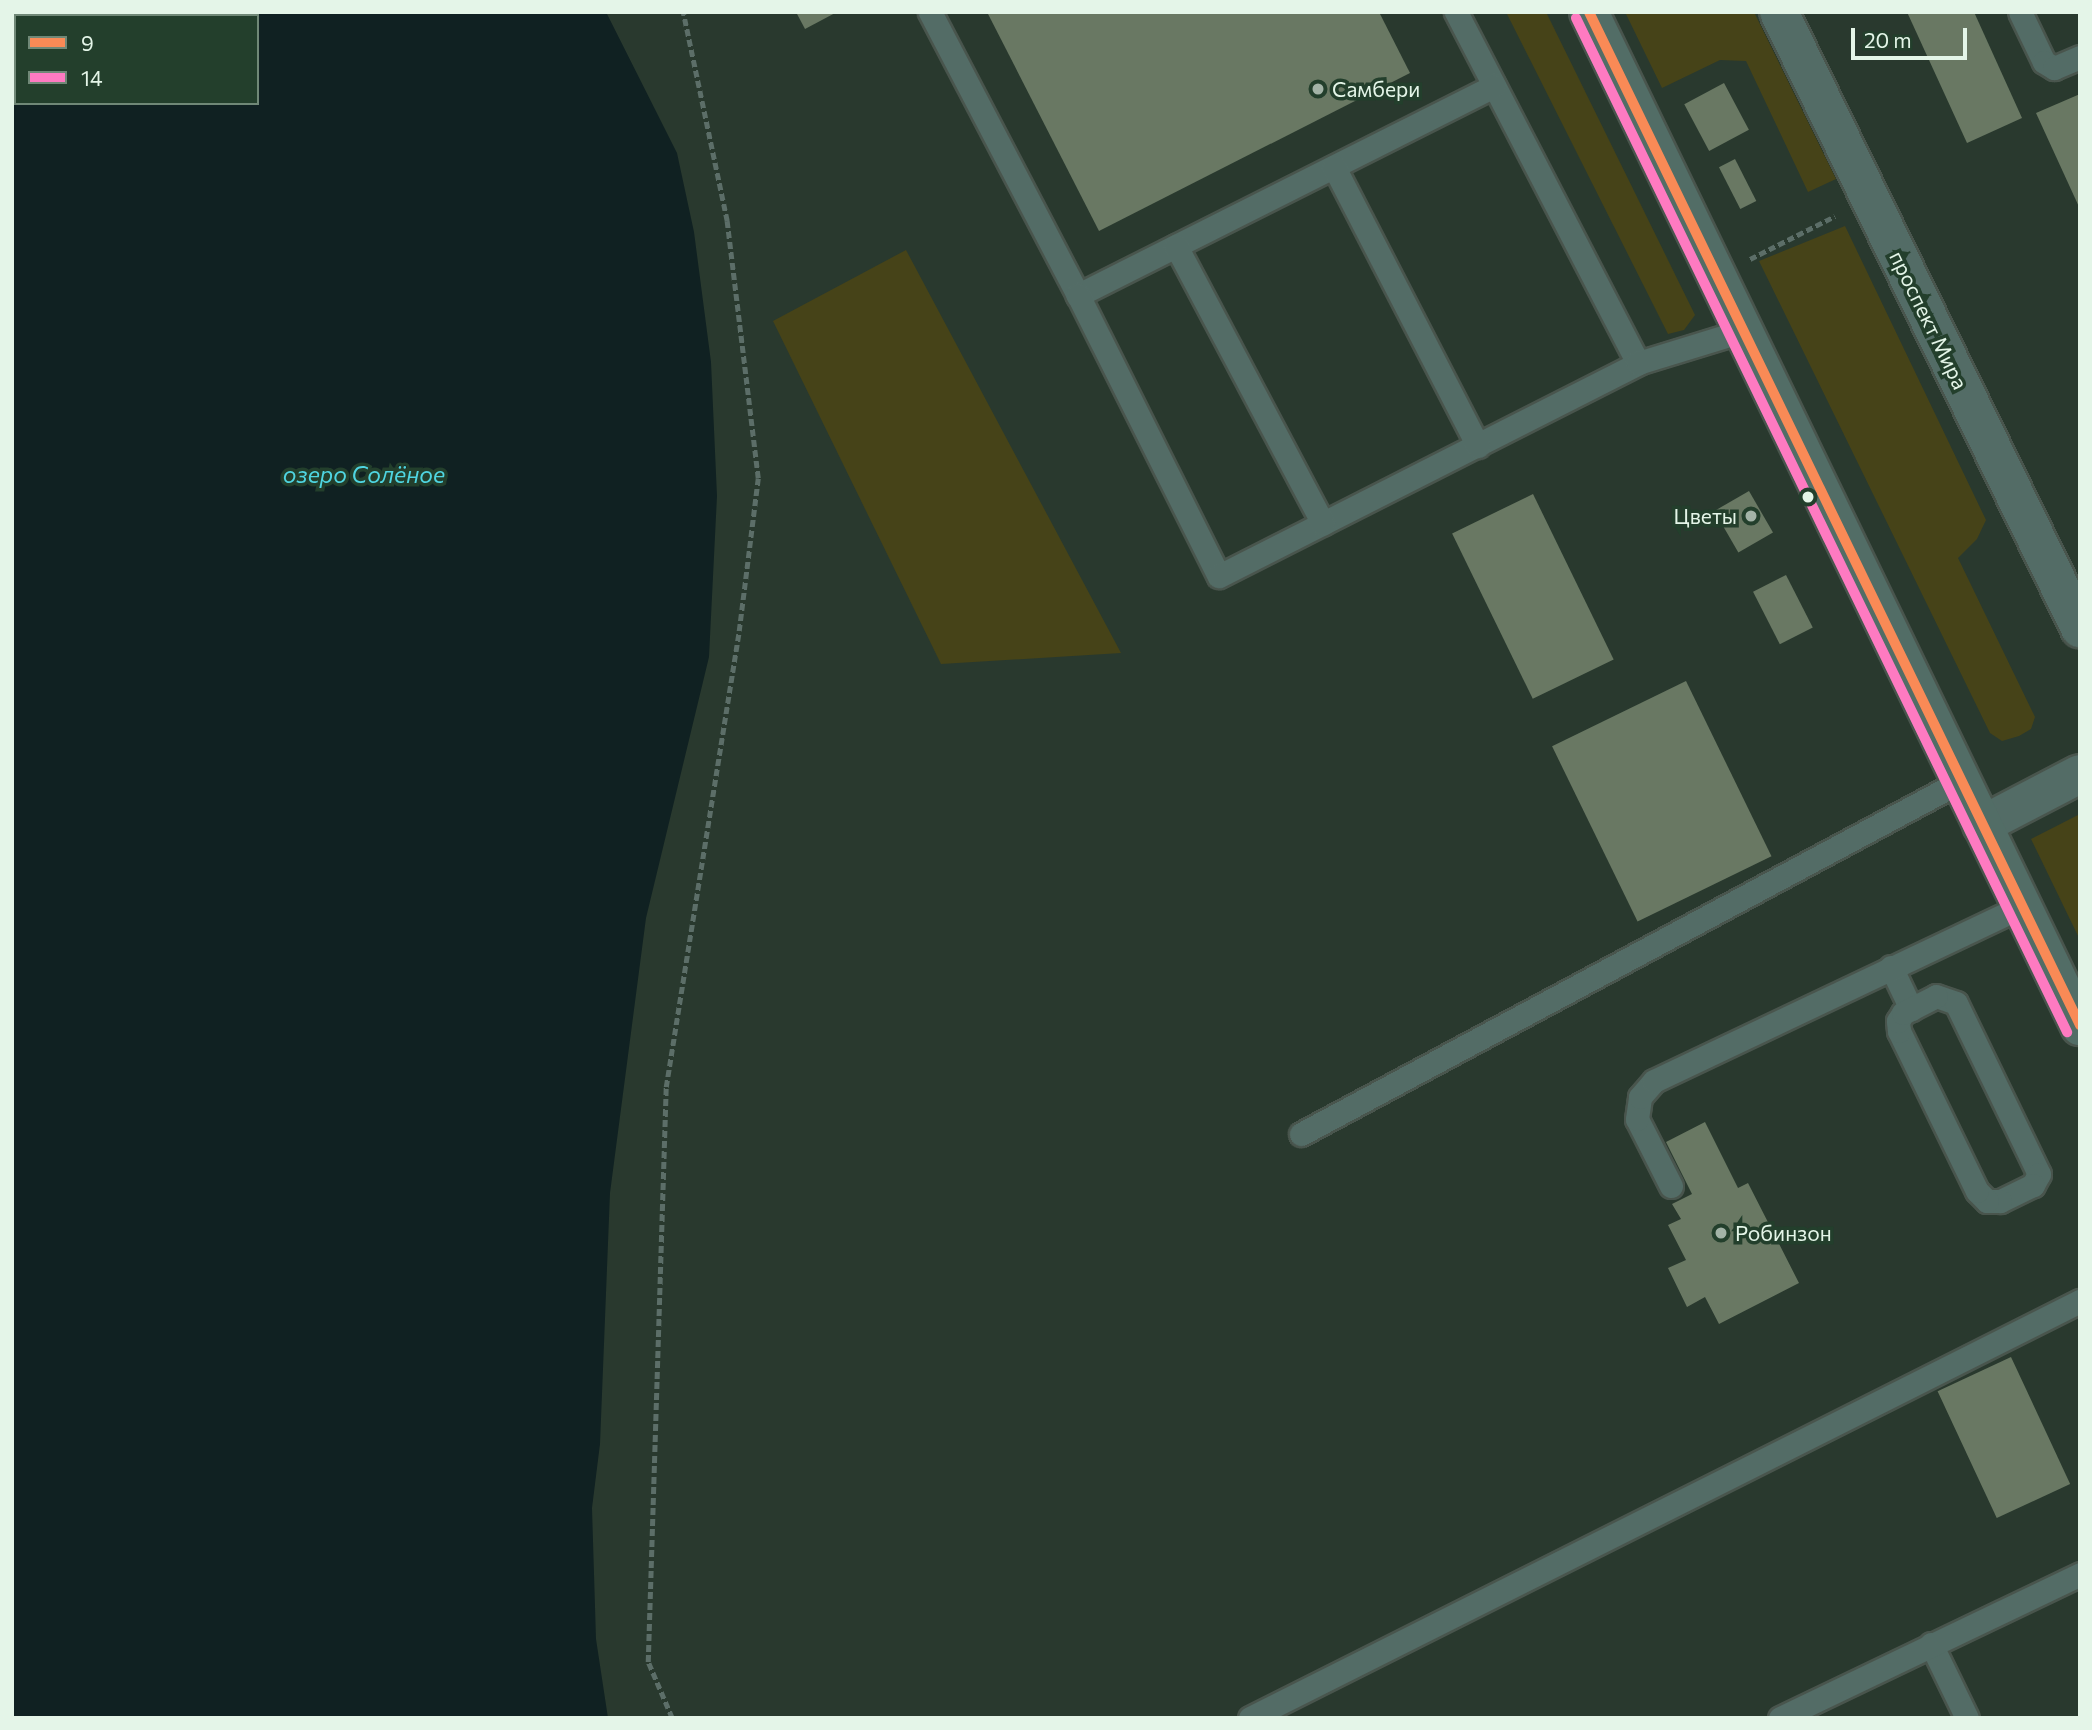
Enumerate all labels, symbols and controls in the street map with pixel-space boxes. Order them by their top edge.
legend [14,14,259,105]
scale bar [1854,14,1969,58]
text: 20 m [1864,27,1912,52]
text: 9 [81,30,94,55]
text: 14 [81,65,103,90]
place label: Самбери [1332,76,1420,102]
marker: Самбери [1310,81,1326,97]
street label: проспект Мира [1885,247,1973,393]
water label: озеро Солёное [283,460,445,488]
unlabelled marker [1801,490,1815,504]
place label: Цветы [1674,503,1737,529]
marker: Цветы [1743,508,1759,524]
place label: Робинзон [1735,1220,1832,1246]
marker: Робинзон [1713,1225,1729,1241]

